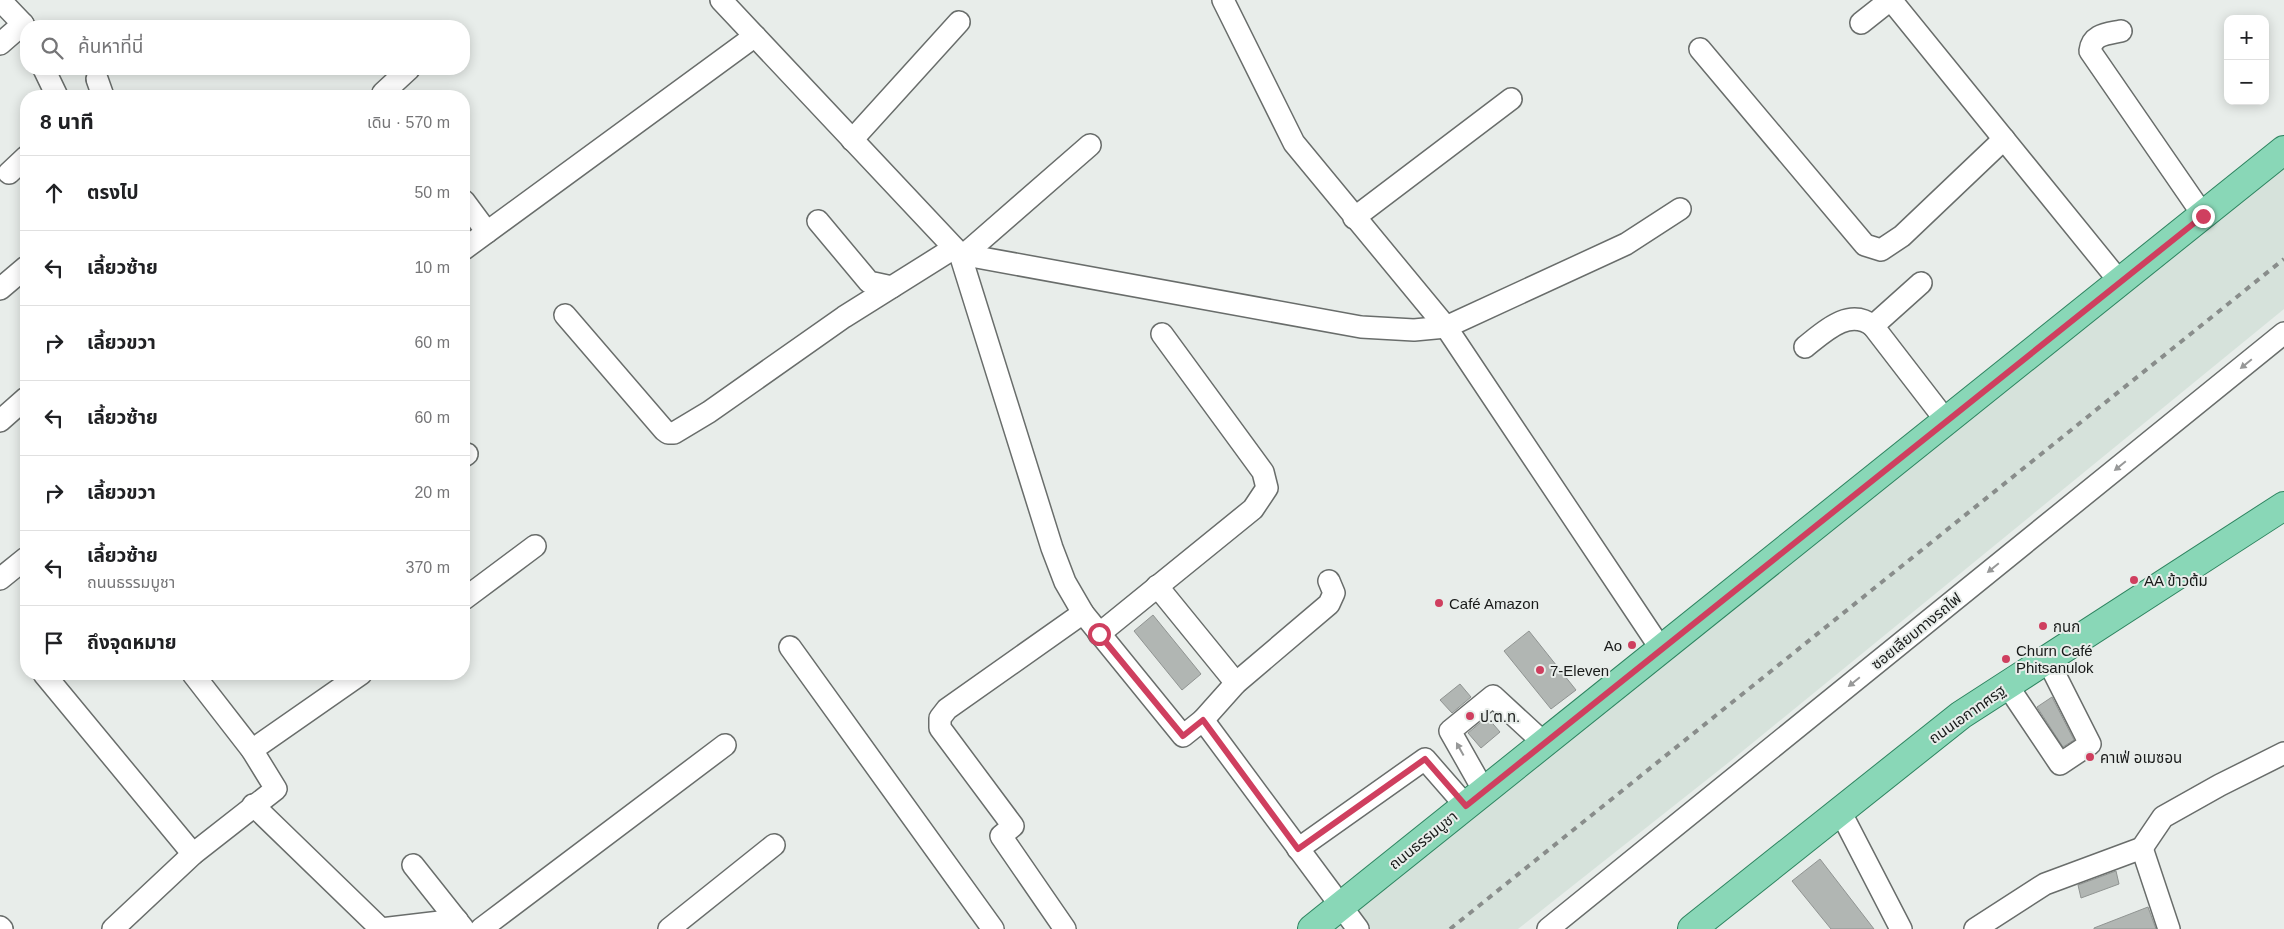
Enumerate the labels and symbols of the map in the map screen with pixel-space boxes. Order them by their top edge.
route end [2192,205,2215,228]
one-way arrow [2240,358,2253,369]
one-way arrow [2114,461,2127,472]
one-way arrow [1987,563,2000,574]
place label: AA ข้าวต้ม [2144,572,2208,589]
marker: AA ข้าวต้ม [2128,574,2140,586]
street label: ซอยเลียบทางรถไฟ [1868,590,1964,672]
place label: Café Amazon [1449,595,1539,612]
marker: Café Amazon [1433,597,1445,609]
place label: กนก [2053,618,2080,635]
marker: กนก [2037,620,2049,632]
route start [1088,623,1111,646]
place label: Ao [1604,637,1622,654]
marker: Ao [1626,639,1638,651]
place label: Churn Café Phitsanulok [2016,642,2094,676]
marker: Churn Café Phitsanulok [2000,653,2012,665]
place label: 7-Eleven [1550,662,1609,679]
marker: 7-Eleven [1534,664,1546,676]
one-way arrow [1847,676,1860,687]
street label: ถนนเอกาทศรฐ [1925,681,2009,747]
place label: ป.ต.ท. [1480,708,1520,725]
marker: ป.ต.ท. [1464,710,1476,722]
one-way arrow [1456,741,1464,756]
place label: คาเฟ่ อเมซอน [2100,749,2182,766]
marker: คาเฟ่ อเมซอน [2084,751,2096,763]
street label: ถนนธรรมบูชา [1385,807,1461,873]

